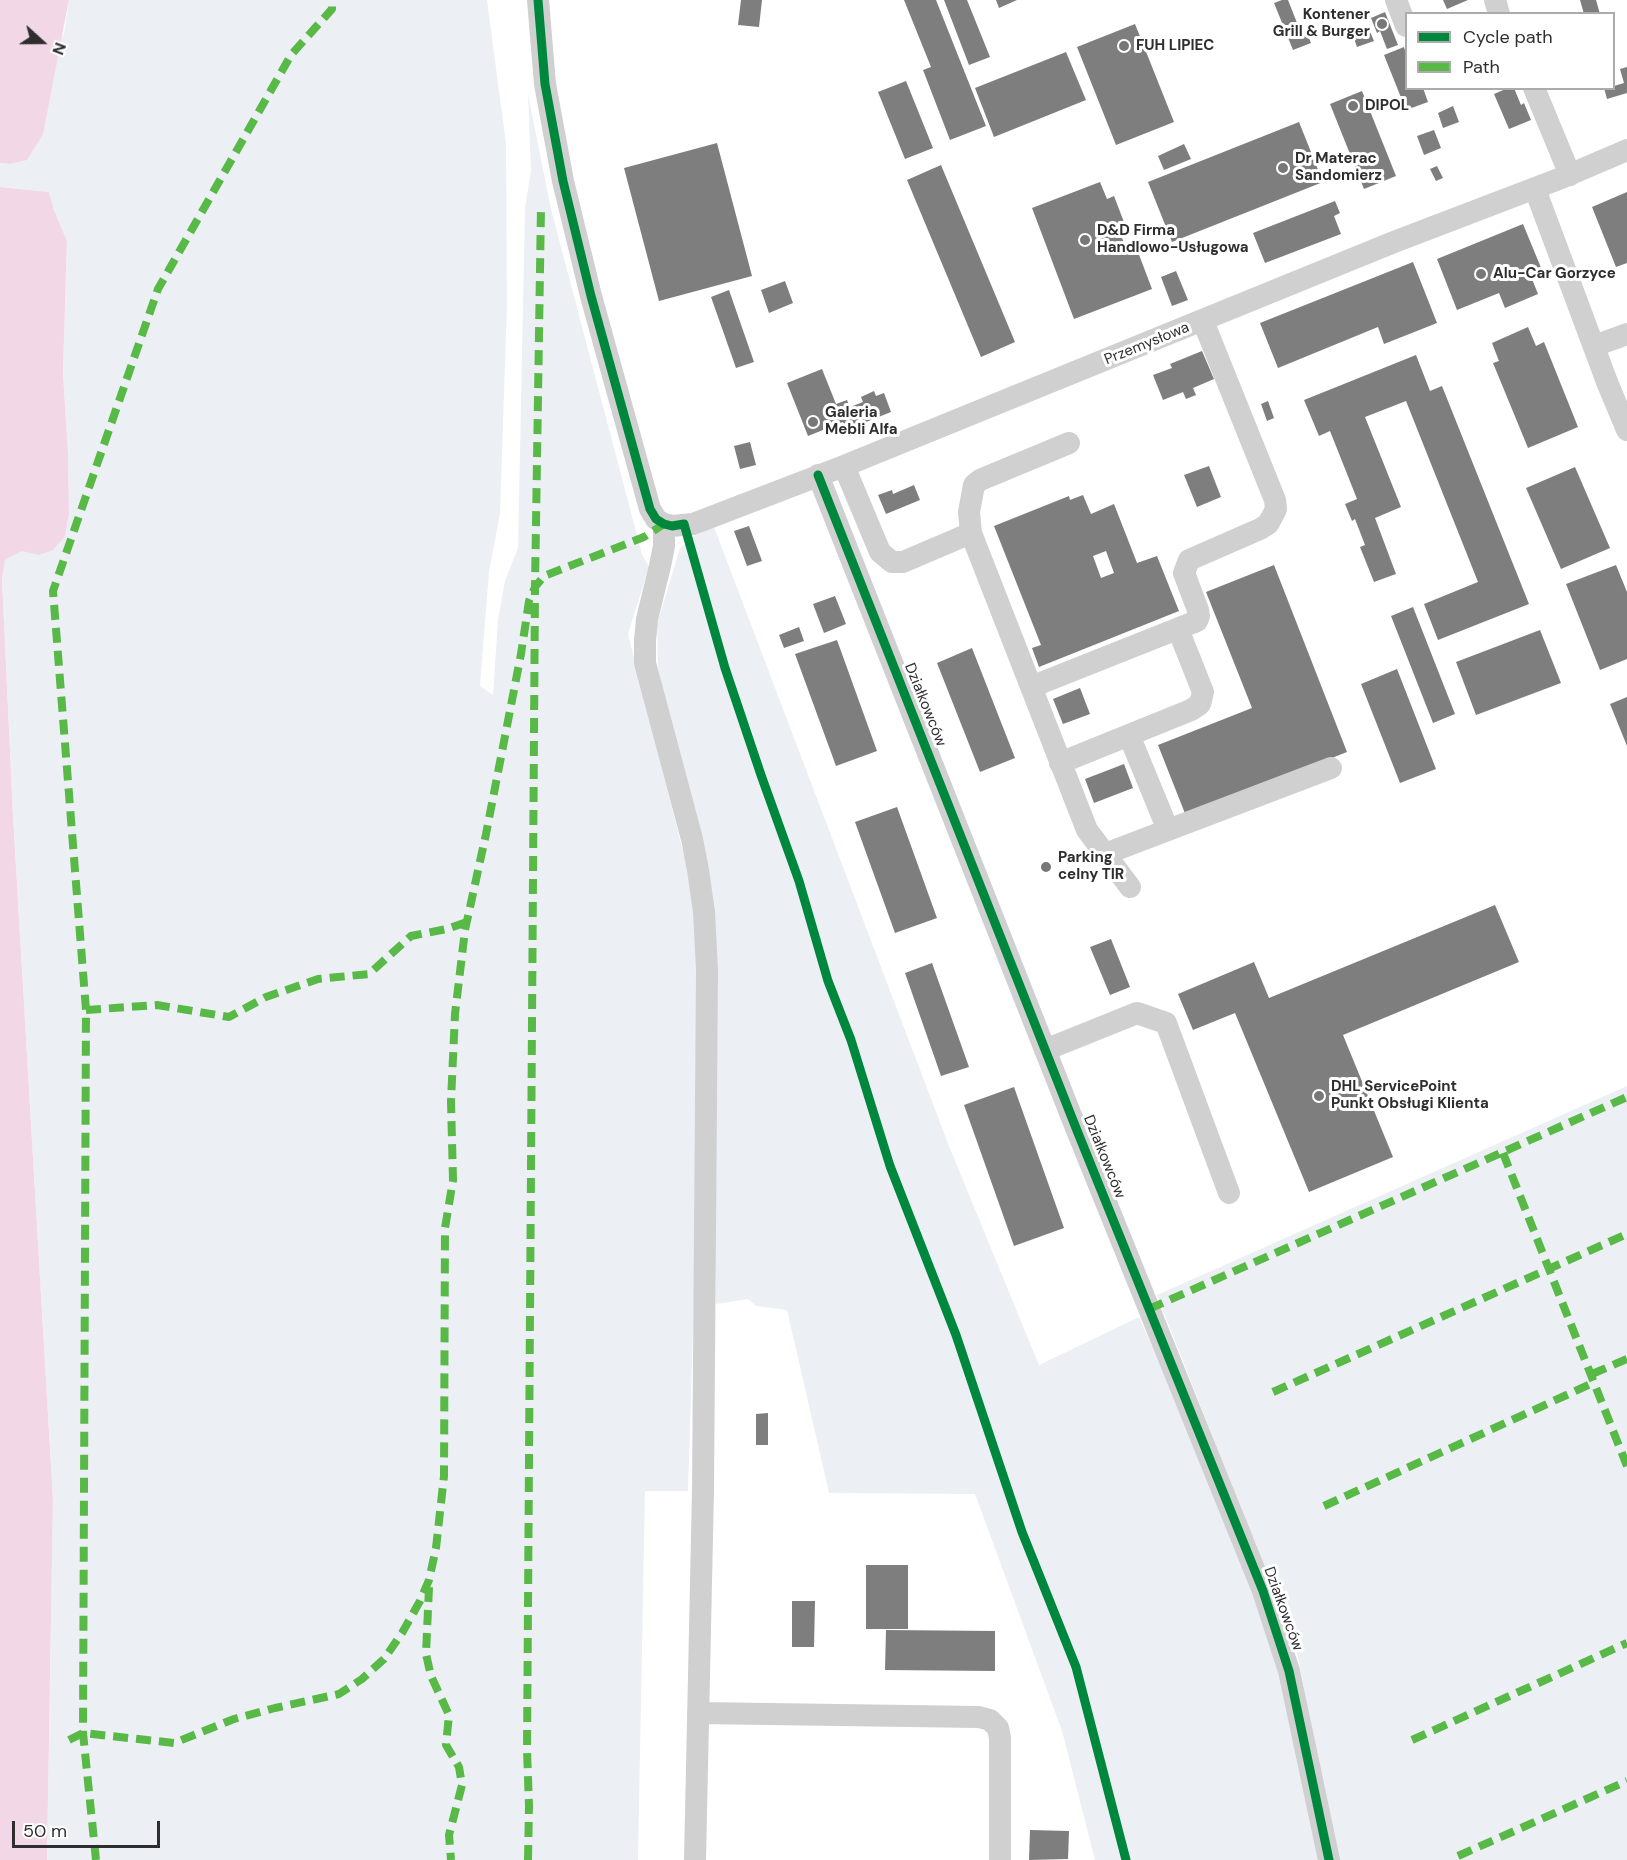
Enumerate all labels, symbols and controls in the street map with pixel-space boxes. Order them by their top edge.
place label: Kontener Grill & Burger [1273,6,1370,41]
north arrow [12,12,72,72]
legend [1405,12,1615,90]
marker: Kontener Grill & Burger [1375,17,1389,31]
text: Cycle path [1463,25,1553,49]
place label: FUH LIPIEC [1136,37,1214,55]
text: N [47,39,71,58]
marker: FUH LIPIEC [1117,39,1131,53]
text: Path [1463,55,1500,79]
place label: DIPOL [1365,97,1409,115]
marker: DIPOL [1346,99,1360,113]
place label: Dr Materac Sandomierz [1295,150,1382,185]
marker: Dr Materac Sandomierz [1276,161,1290,175]
place label: D&D Firma Handlowo-Usługowa [1097,222,1248,257]
marker: D&D Firma Handlowo-Usługowa [1078,233,1092,247]
place label: Alu-Car Gorzyce [1493,265,1616,283]
marker: Alu-Car Gorzyce [1474,267,1488,281]
street label: Przemysłowa [1102,319,1192,369]
place label: Galeria Mebli Alfa [825,404,897,439]
marker: Galeria Mebli Alfa [806,415,820,429]
street label: Działkowców [900,661,950,749]
place label: Parking celny TIR [1058,849,1124,884]
marker: Parking celny TIR [1039,860,1053,874]
place label: DHL ServicePoint Punkt Obsługi Klienta [1331,1078,1489,1113]
marker: DHL ServicePoint Punkt Obsługi Klienta [1312,1089,1326,1103]
street label: Działkowców [1079,1113,1129,1201]
street label: Działkowców [1259,1565,1307,1653]
scale bar [15,1809,164,1847]
text: 50 m [23,1819,67,1843]

